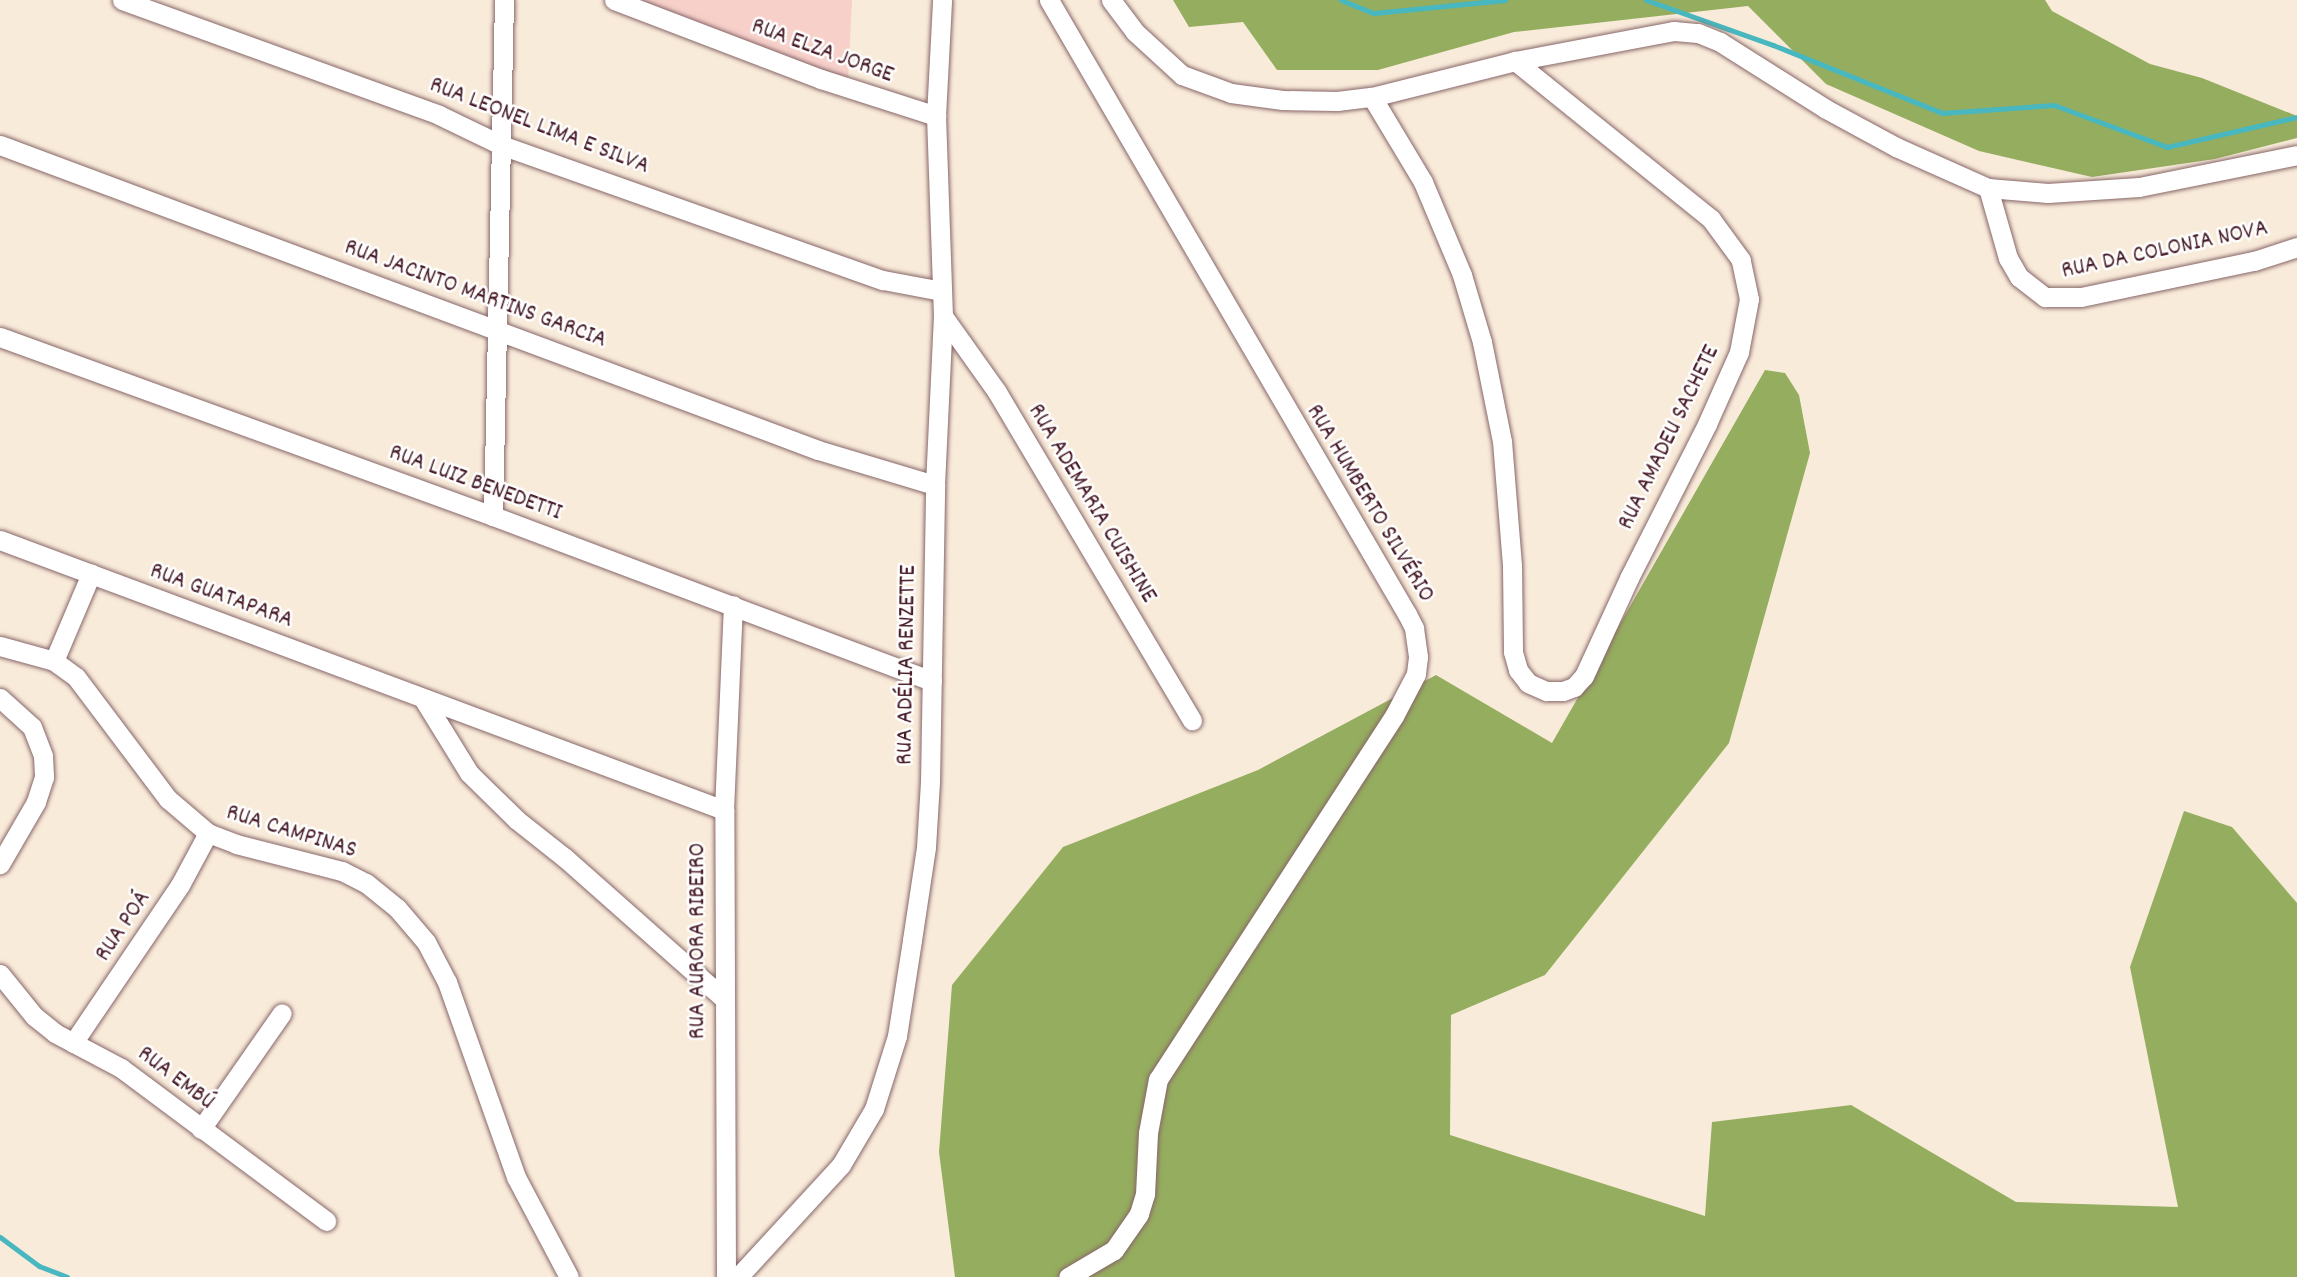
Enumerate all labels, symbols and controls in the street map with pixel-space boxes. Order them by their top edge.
street label: RUA ELZA JORGE [747,13,897,91]
street label: RUA LEONEL LIMA E SILVA [425,72,653,182]
street label: RUA DA COLONIA NOVA [2059,215,2271,287]
street label: RUA JACINTO MARTINS GARCIA [340,234,610,356]
street label: RUA AMADEU SACHETE [1613,341,1727,535]
street label: RUA ADEMARIA CUISHINE [1020,399,1162,609]
street label: RUA HUMBERTO SILVÉRIO [1299,400,1439,608]
street label: RUA LUIZ BENEDETTI [385,439,565,529]
street label: RUA GUATAPARA [146,558,296,636]
street label: RUA ADÉLIA RENZETTE [892,565,924,765]
street label: RUA CAMPINAS [222,800,360,866]
street label: RUA AURORA RIBEIRO [685,843,713,1039]
street label: RUA POÁ [90,886,158,968]
street label: RUA EMBÚ [131,1041,219,1117]

